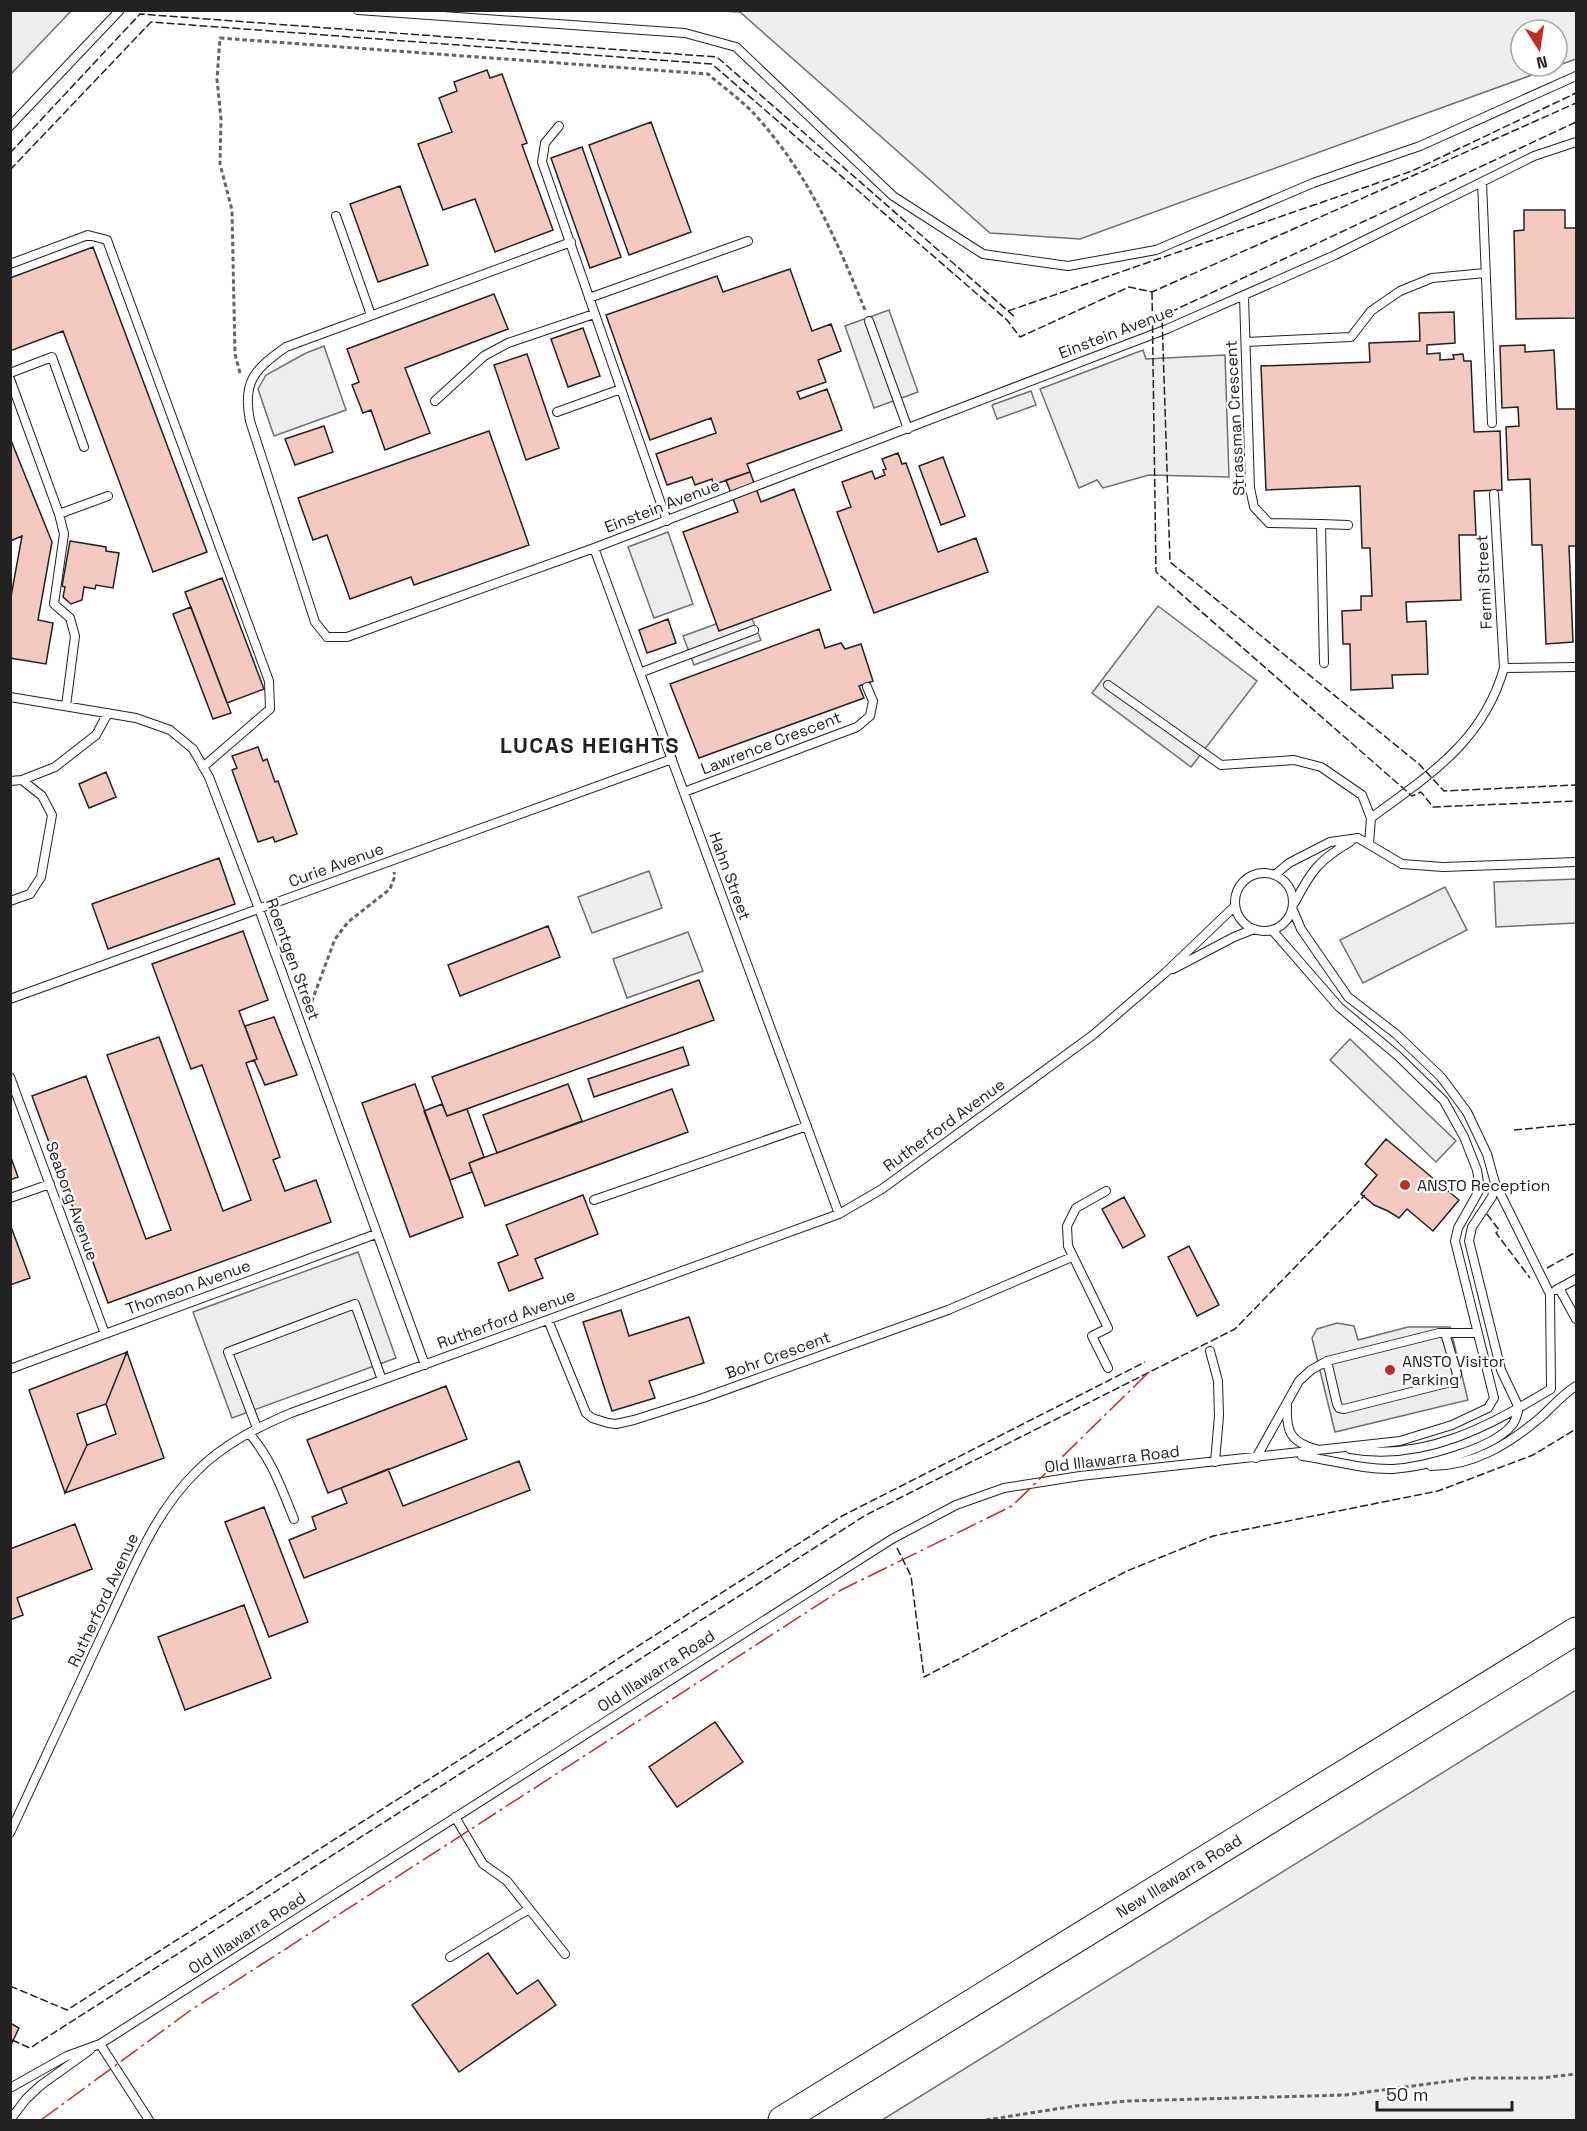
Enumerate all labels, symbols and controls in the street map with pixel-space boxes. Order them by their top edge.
north arrow [1509,18,1569,78]
text: N [1535,51,1549,74]
street label: Einstein Avenue [1055,300,1177,364]
street label: Strassman Crescent [1220,340,1250,496]
street label: Einstein Avenue [601,474,723,538]
street label: Fermi Street [1471,534,1497,630]
street label: Lawrence Crescent [698,707,844,779]
district label: LUCAS HEIGHTS [500,731,680,759]
street label: Hahn Street [704,829,756,923]
street label: Curie Avenue [285,838,387,892]
street label: Roentgen Street [261,895,325,1023]
street label: Rutherford Avenue [879,1074,1009,1176]
street label: Seaborg Avenue [41,1139,103,1263]
place label: ANSTO Reception [1417,1175,1550,1196]
marker: ANSTO Reception [1398,1178,1412,1192]
street label: Thomson Avenue [123,1255,253,1319]
street label: Rutherford Avenue [434,1284,578,1354]
street label: Bohr Crescent [723,1326,833,1384]
place label: ANSTO Visitor Parking [1402,1351,1505,1390]
marker: ANSTO Visitor Parking [1383,1363,1397,1377]
street label: Old Illawarra Road [1043,1440,1181,1478]
street label: Rutherford Avenue [63,1530,143,1670]
street label: Old Illawarra Road [593,1625,719,1717]
street label: New Illawarra Road [1112,1829,1246,1922]
street label: Old Illawarra Road [184,1887,310,1979]
scale bar [1377,2074,1512,2112]
text: 50 m [1386,2083,1428,2106]

